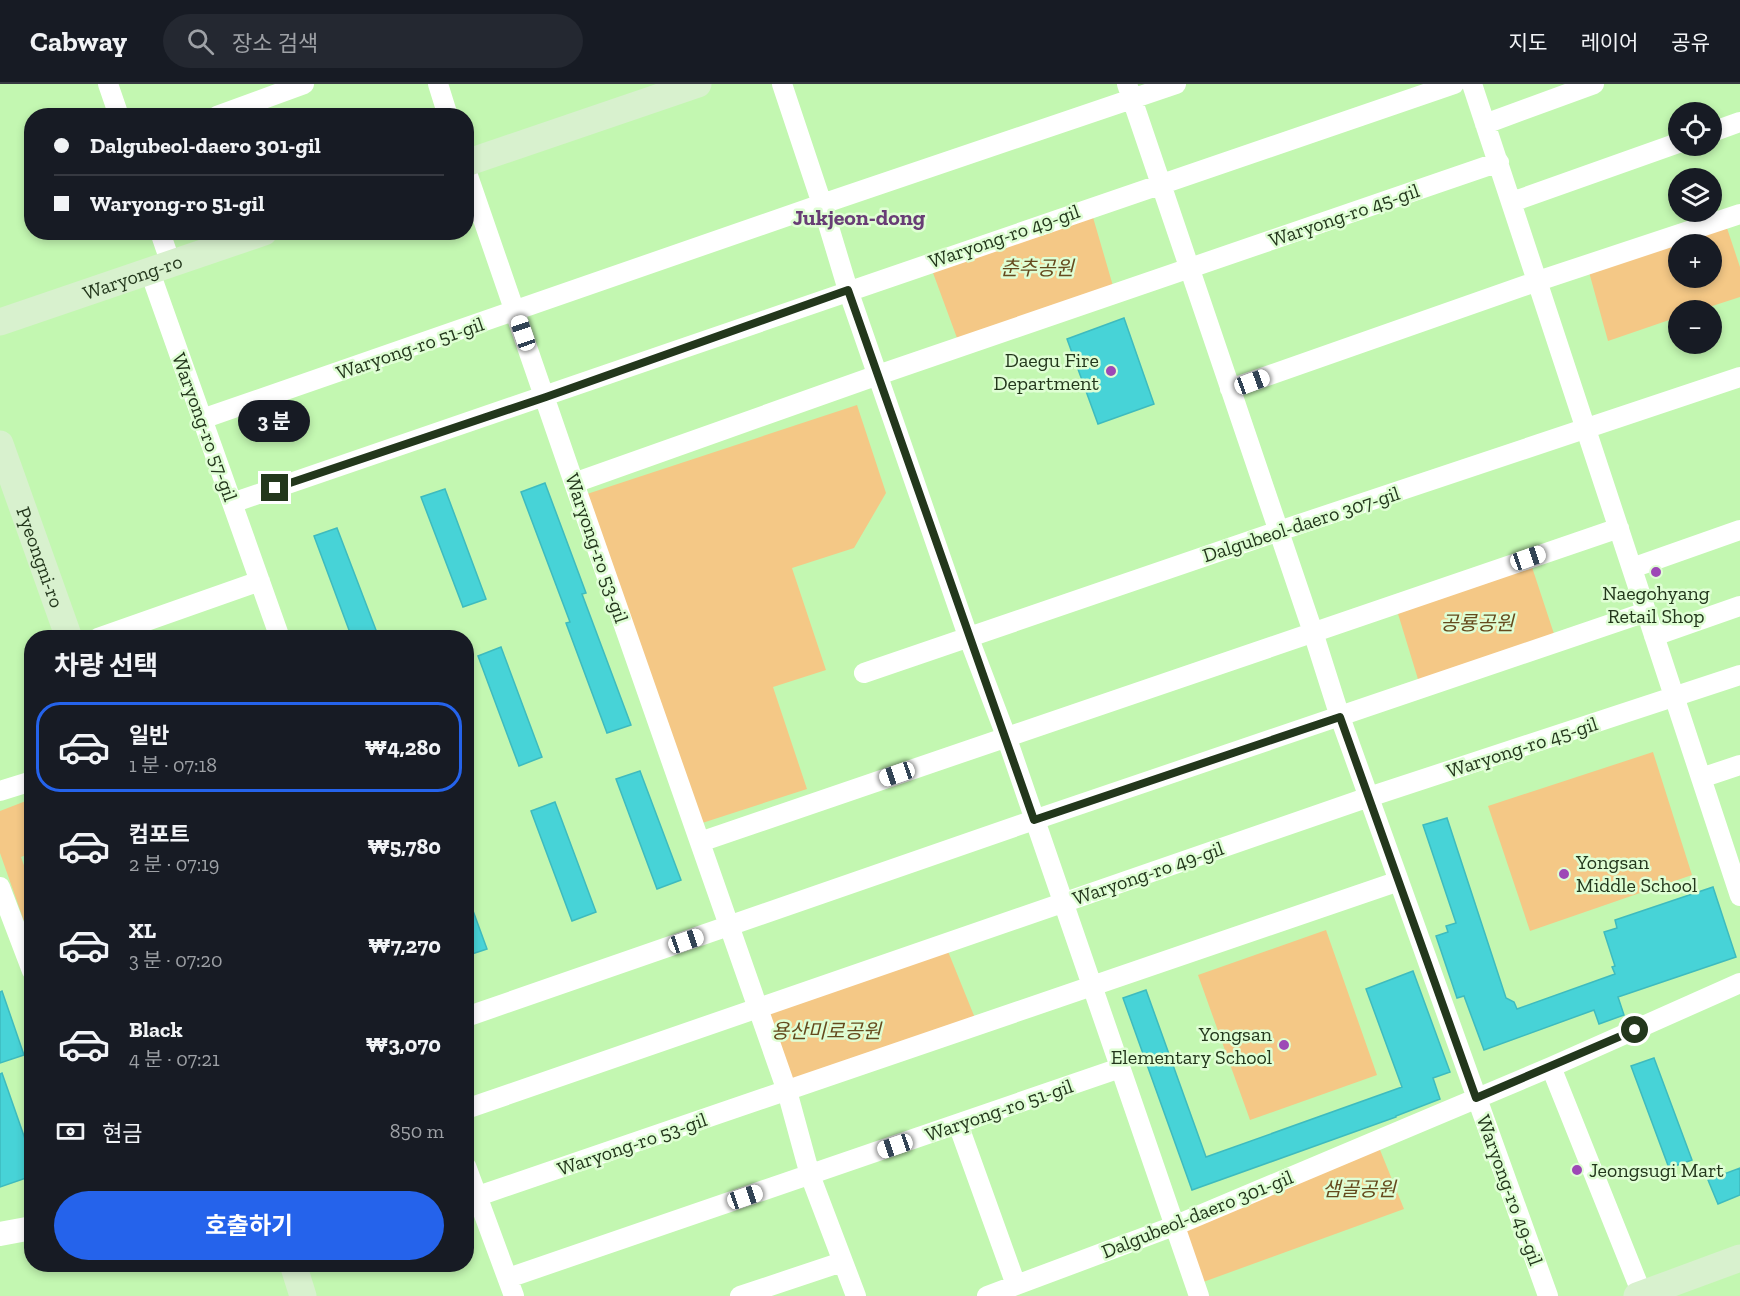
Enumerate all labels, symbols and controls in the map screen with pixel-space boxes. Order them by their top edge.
search box [163,14,583,68]
text: Cabway [30,25,127,58]
icon: search [184,25,217,58]
text: 장소 검색 [232,30,318,57]
text: 지도 [1509,30,1547,55]
text: 레이어 [1580,30,1638,55]
text: 공유 [1671,30,1710,55]
map controls [1668,102,1722,354]
button: locate [1668,102,1722,156]
text: Dalgubeol-daero 301-gil [90,132,321,159]
button: layers [1668,168,1722,222]
street label: Waryong-ro 45-gil [1266,178,1422,252]
text: Waryong-ro 51-gil [90,190,264,217]
street label: Waryong-ro 49-gil [925,199,1083,273]
district label: Jukjeon-dong [793,204,926,231]
button: + [1668,234,1722,288]
street label: Waryong-ro [80,249,185,305]
park label: 춘추공원 [1000,256,1075,280]
button: − [1668,300,1722,354]
street label: Waryong-ro 51-gil [333,311,487,385]
car [509,313,537,353]
place label: Daegu Fire Department [993,348,1100,395]
street label: Waryong-ro 57-gil [167,350,243,504]
marker: Daegu Fire Department [1104,364,1118,378]
car [1232,367,1272,397]
callout: 3 분 [239,401,311,443]
text: 3 분 [258,409,290,433]
street label: Waryong-ro 53-gil [560,470,634,626]
route end [261,474,288,501]
street label: Dalgubeol-daero 307-gil [1199,481,1403,567]
street label: Pyeongni-ro [11,503,69,611]
car [1508,544,1548,572]
marker: Naegohyang Retail Shop [1649,565,1663,579]
place label: Naegohyang Retail Shop [1602,581,1710,628]
park label: 공룡공원 [1440,611,1515,635]
text: 차량 선택 [54,650,158,682]
street label: Waryong-ro 45-gil [1443,711,1601,783]
icon: car [57,720,111,774]
text: 일반 [129,722,169,749]
text: ₩4,280 [365,734,441,761]
text: 1 분 · 07:18 [129,753,217,777]
car [877,760,917,788]
icon: car [57,819,111,873]
text: 컴포트 [129,821,190,848]
text: ₩5,780 [367,833,441,860]
street label: Waryong-ro 49-gil [1069,836,1227,910]
place label: Yongsan Middle School [1575,850,1697,897]
text: 2 분 · 07:19 [129,852,219,876]
marker: Yongsan Middle School [1557,867,1571,881]
text: XL [129,917,156,944]
icon: car [57,918,111,972]
car [666,927,706,955]
text: ₩7,270 [368,932,441,959]
text: 3 분 · 07:20 [129,948,222,972]
text: Black [129,1016,183,1043]
route start [1621,1016,1648,1043]
icon: car [57,1017,111,1071]
park label: 용산미로공원 [771,1019,883,1043]
place label: Yongsan Elementary School [1111,1022,1273,1069]
text: ₩3,070 [365,1031,441,1058]
marker: Yongsan Elementary School [1277,1038,1291,1052]
text: 4 분 · 07:21 [129,1047,220,1071]
street label: Waryong-ro 51-gil [922,1073,1076,1147]
street label: Waryong-ro 53-gil [554,1107,710,1181]
street label: Waryong-ro 49-gil [1472,1112,1548,1268]
icon: cash [54,1115,87,1148]
text: 850 m [390,1119,444,1143]
text: 현금 [102,1120,142,1147]
car [875,1132,915,1160]
place label: Jeongsugi Mart [1589,1158,1724,1182]
marker: Jeongsugi Mart [1570,1163,1584,1177]
street label: Dalgubeol-daero 301-gil [1098,1165,1296,1263]
park label: 샘골공원 [1322,1177,1397,1201]
car [725,1183,765,1211]
button: 호출하기 [54,1191,444,1260]

